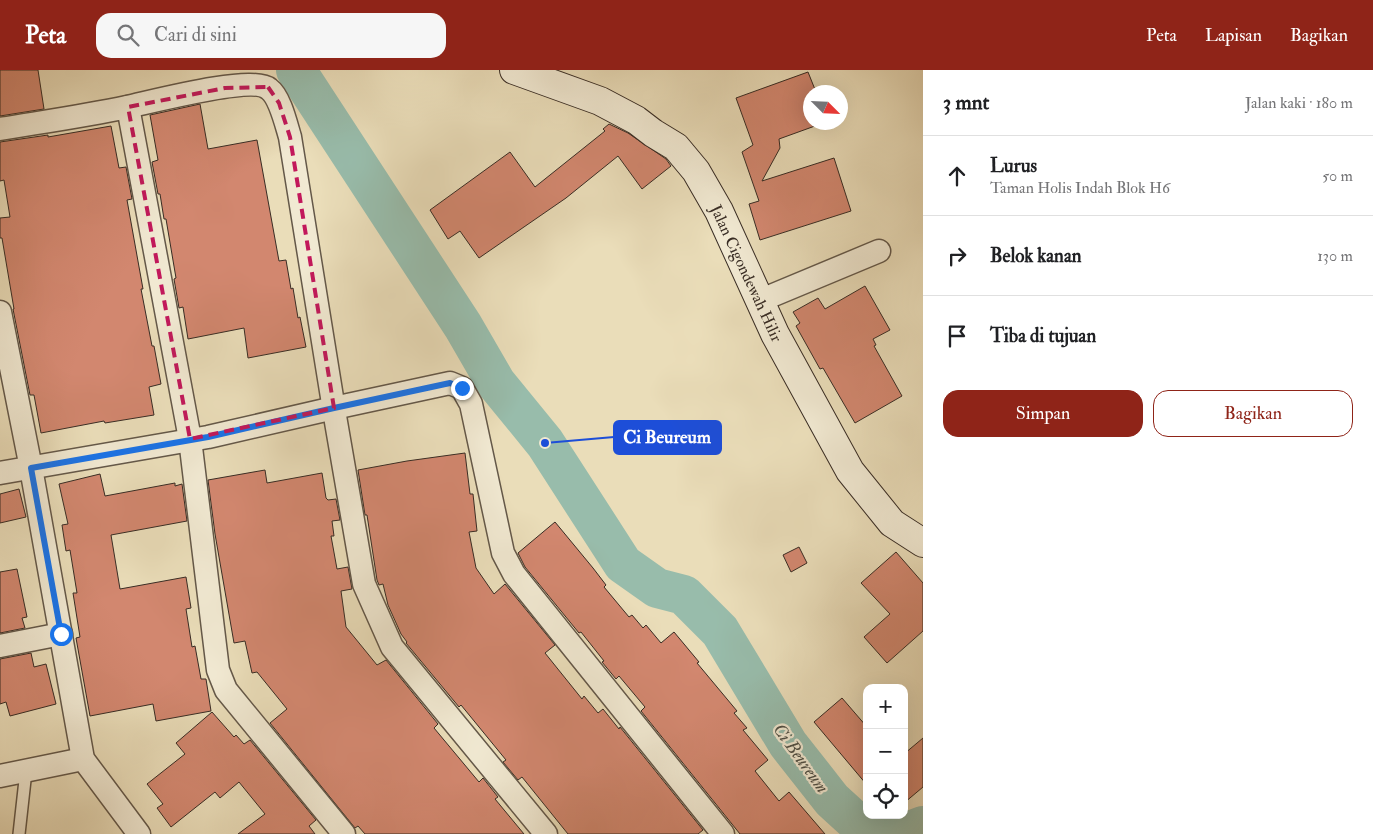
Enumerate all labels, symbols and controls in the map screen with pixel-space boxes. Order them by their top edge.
search box [96,13,446,58]
text: Peta [25,20,66,51]
icon: search [114,21,142,49]
text: Cari di sini [154,23,237,47]
text: Peta [1146,24,1177,47]
text: Lapisan [1205,24,1262,47]
text: Bagikan [1290,24,1348,47]
north arrow [803,85,848,130]
text: 3 mnt [943,89,989,116]
text: Jalan kaki · 180 m [1245,93,1353,113]
text: Lurus [990,154,1037,178]
icon: ahead [943,162,971,190]
text: 50 m [1322,166,1353,186]
text: Taman Holis Indah Blok H6 [990,178,1170,198]
street label: Jalan Cigondewah Hilir [704,201,787,346]
icon: right [943,242,971,270]
text: Belok kanan [990,244,1081,268]
text: 130 m [1317,246,1353,266]
icon: arrive [943,322,971,350]
text: Tiba di tujuan [990,324,1096,348]
route end [451,377,474,400]
button: Simpan [943,390,1143,437]
button: Bagikan [1153,390,1353,437]
callout: Ci Beureum [614,421,721,454]
text: Ci Beureum [623,426,712,449]
route start [50,623,73,646]
map controls [863,684,908,819]
button: + [863,684,908,729]
water label: Ci Beureum [768,719,834,798]
button: − [863,729,908,774]
button: locate [863,774,908,819]

